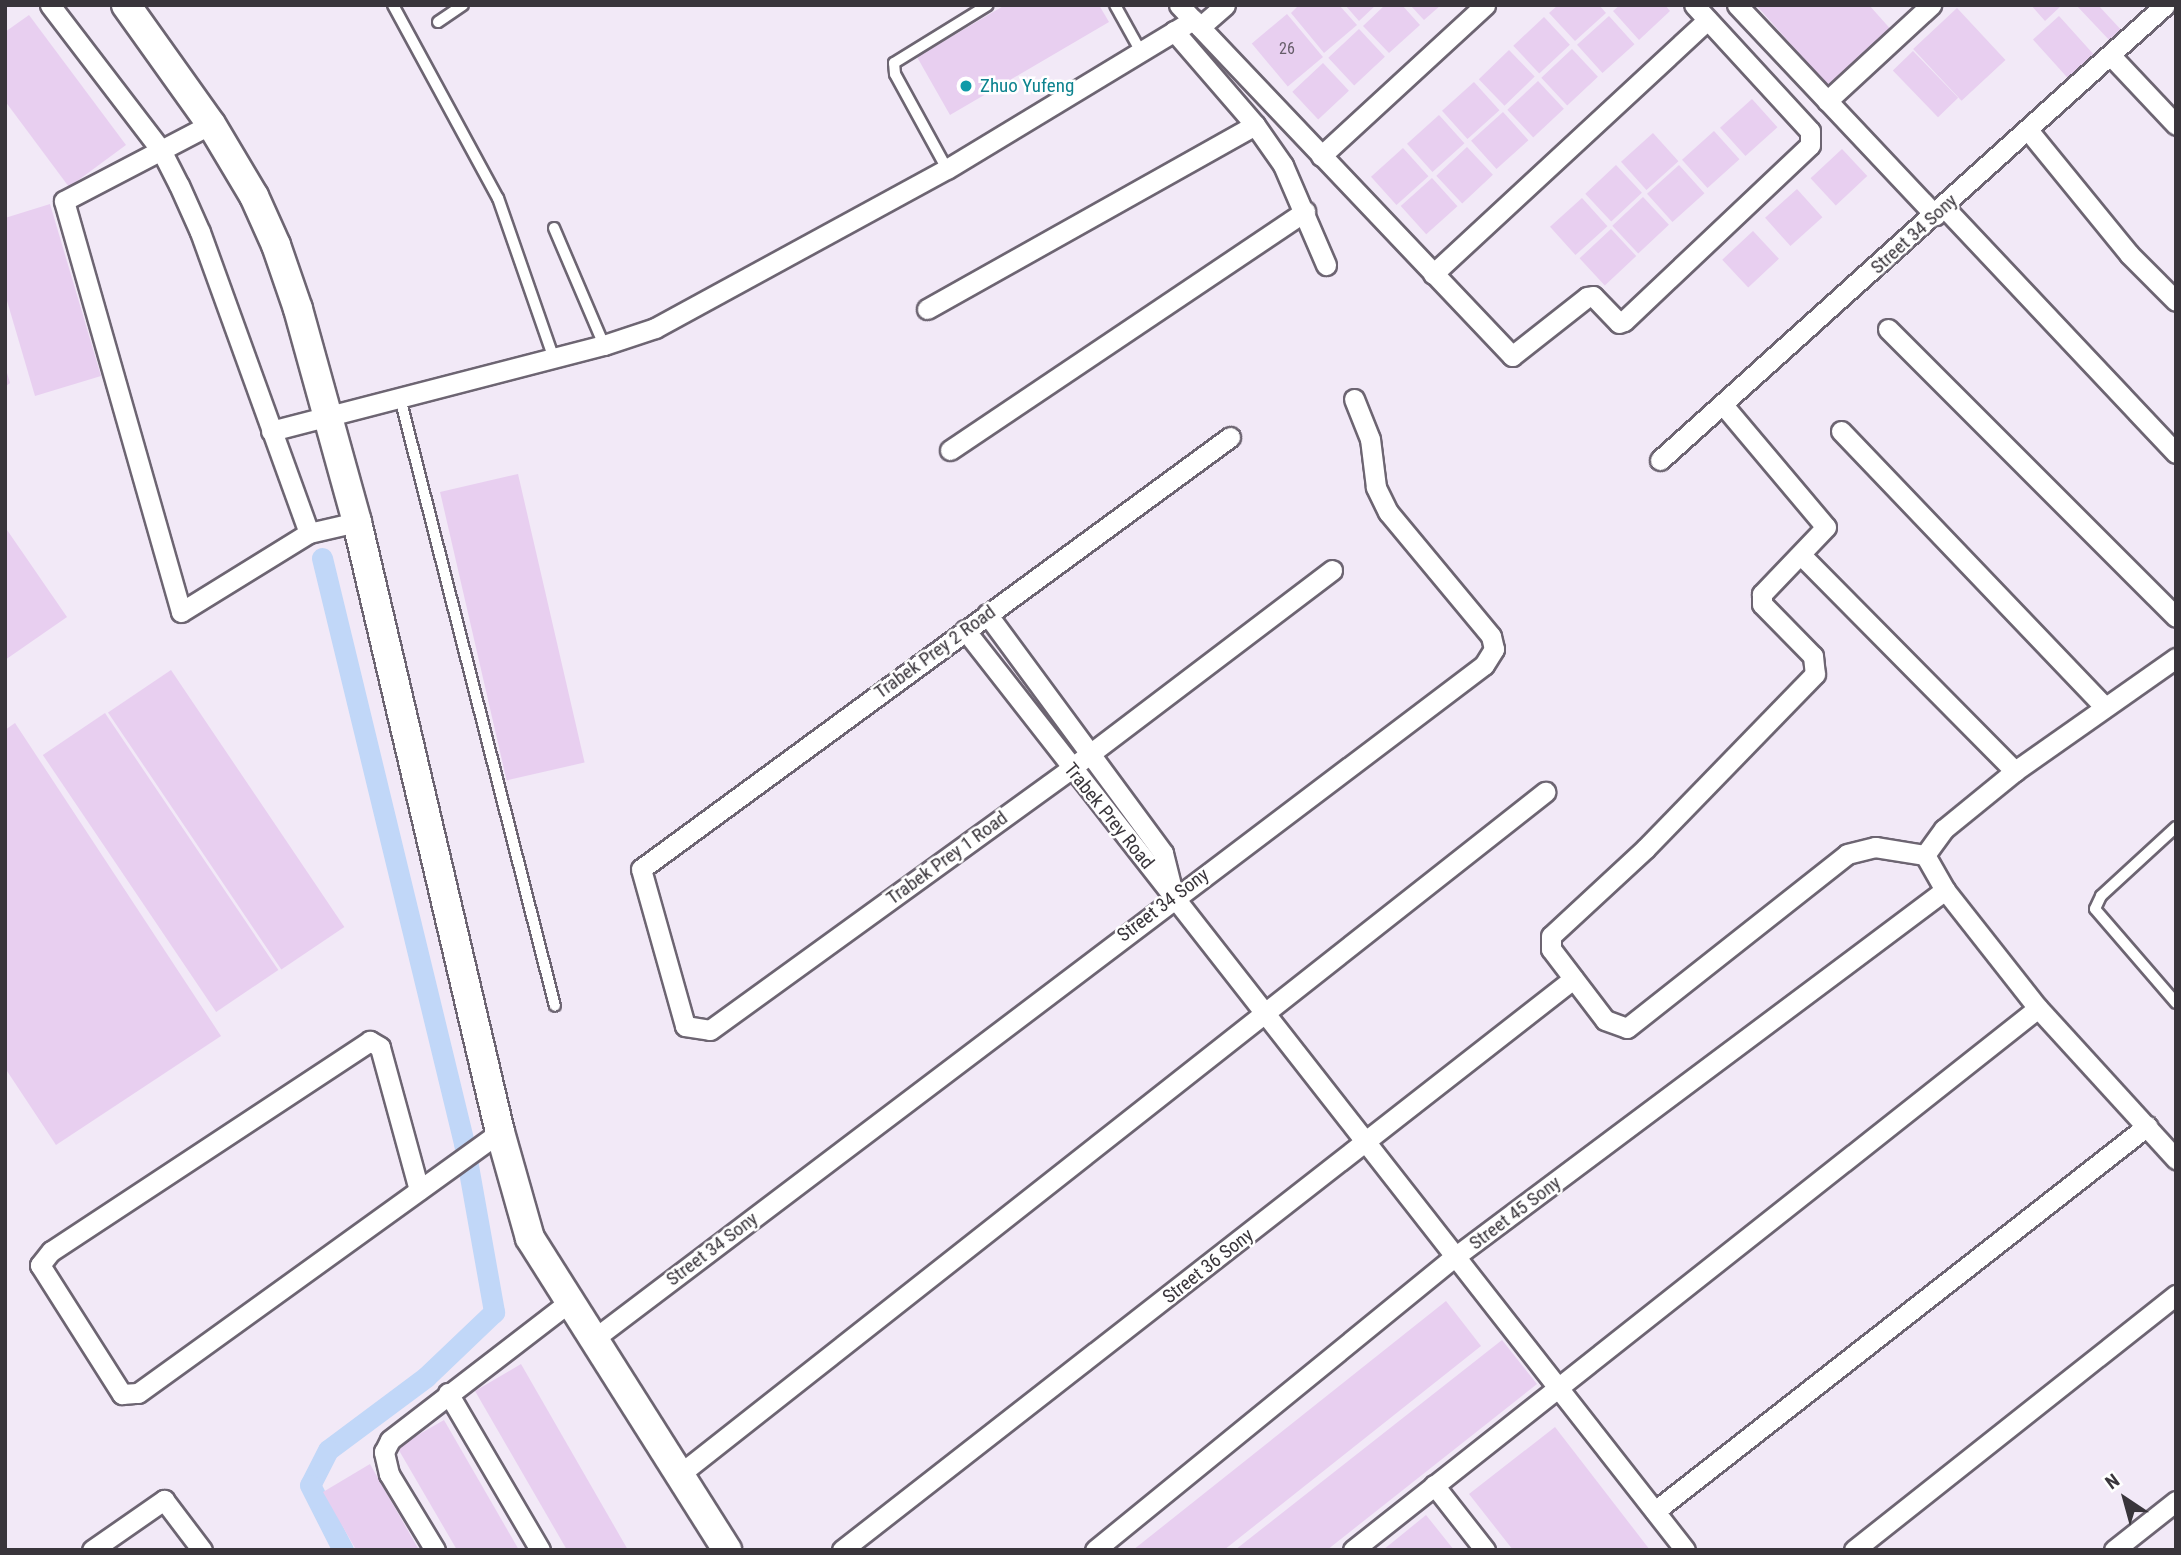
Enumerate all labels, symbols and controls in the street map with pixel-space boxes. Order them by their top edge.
house number: 26 [1279,39,1295,59]
place label: Zhuo Yufeng [980,75,1074,97]
marker: Zhuo Yufeng [958,78,974,94]
street label: Street 34 Sony [1866,189,1962,279]
street label: Trabek Prey 2 Road [870,600,1000,704]
street label: Trabek Prey Road [1059,758,1159,874]
street label: Trabek Prey 1 Road [882,806,1012,910]
street label: Street 34 Sony [1113,863,1213,947]
street label: Street 45 Sony [1465,1171,1565,1255]
street label: Street 34 Sony [662,1207,762,1291]
street label: Street 36 Sony [1158,1224,1258,1308]
north arrow [2090,1464,2160,1534]
text: N [2101,1469,2124,1494]

